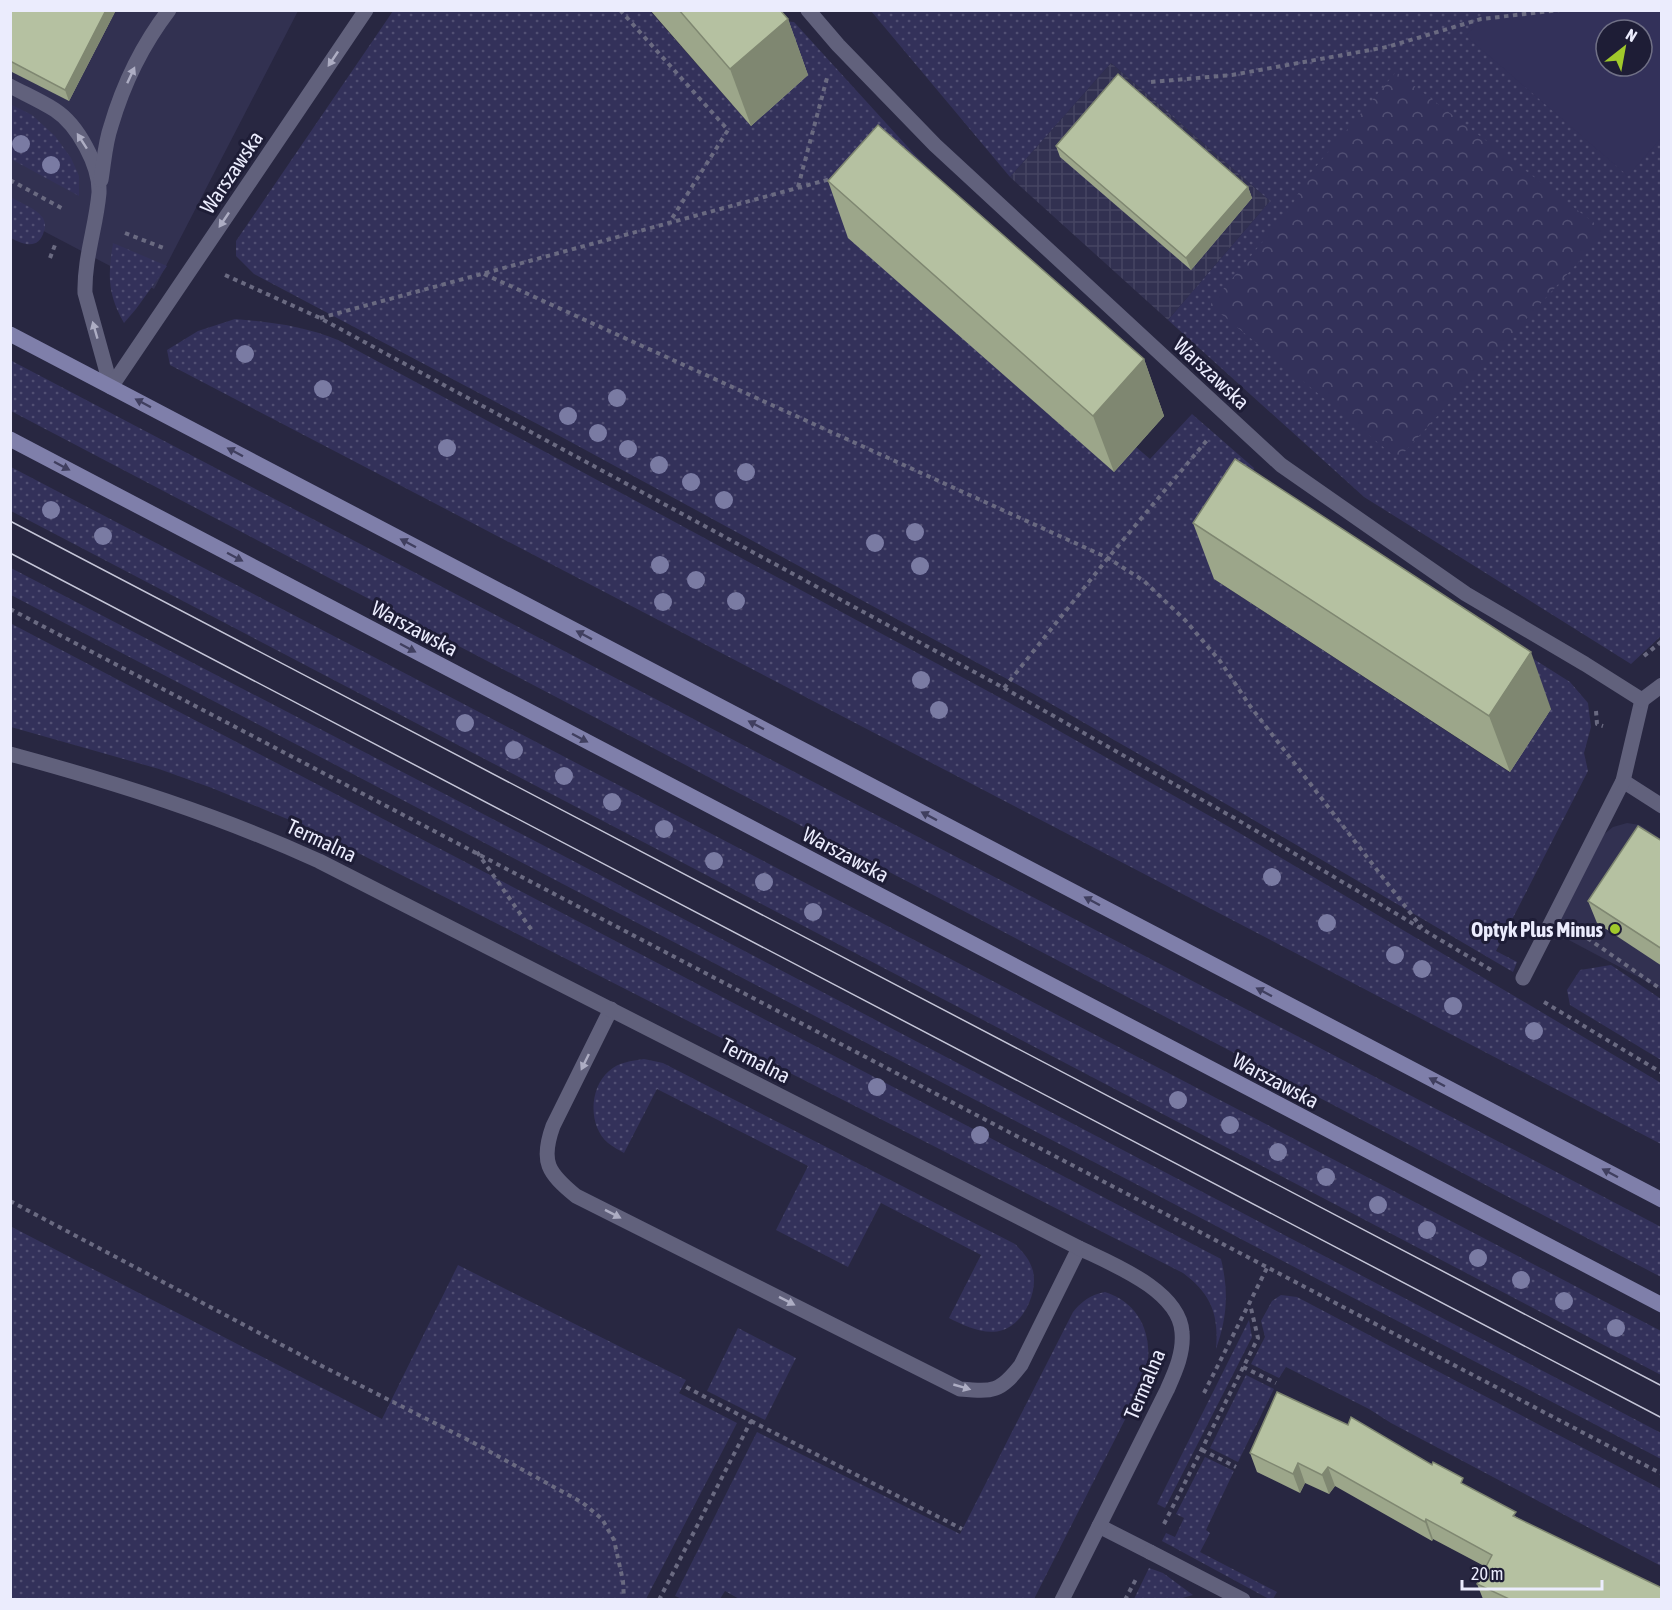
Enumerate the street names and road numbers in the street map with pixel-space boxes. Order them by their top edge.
street label: Warszawska [195,126,267,218]
street label: Warszawska [1169,332,1255,414]
street label: Warszawska [368,595,462,661]
street label: Termalna [283,813,361,867]
street label: Warszawska [799,821,893,887]
street label: Termalna [718,1032,794,1088]
street label: Warszawska [1229,1047,1323,1113]
street label: Termalna [1118,1345,1170,1423]

